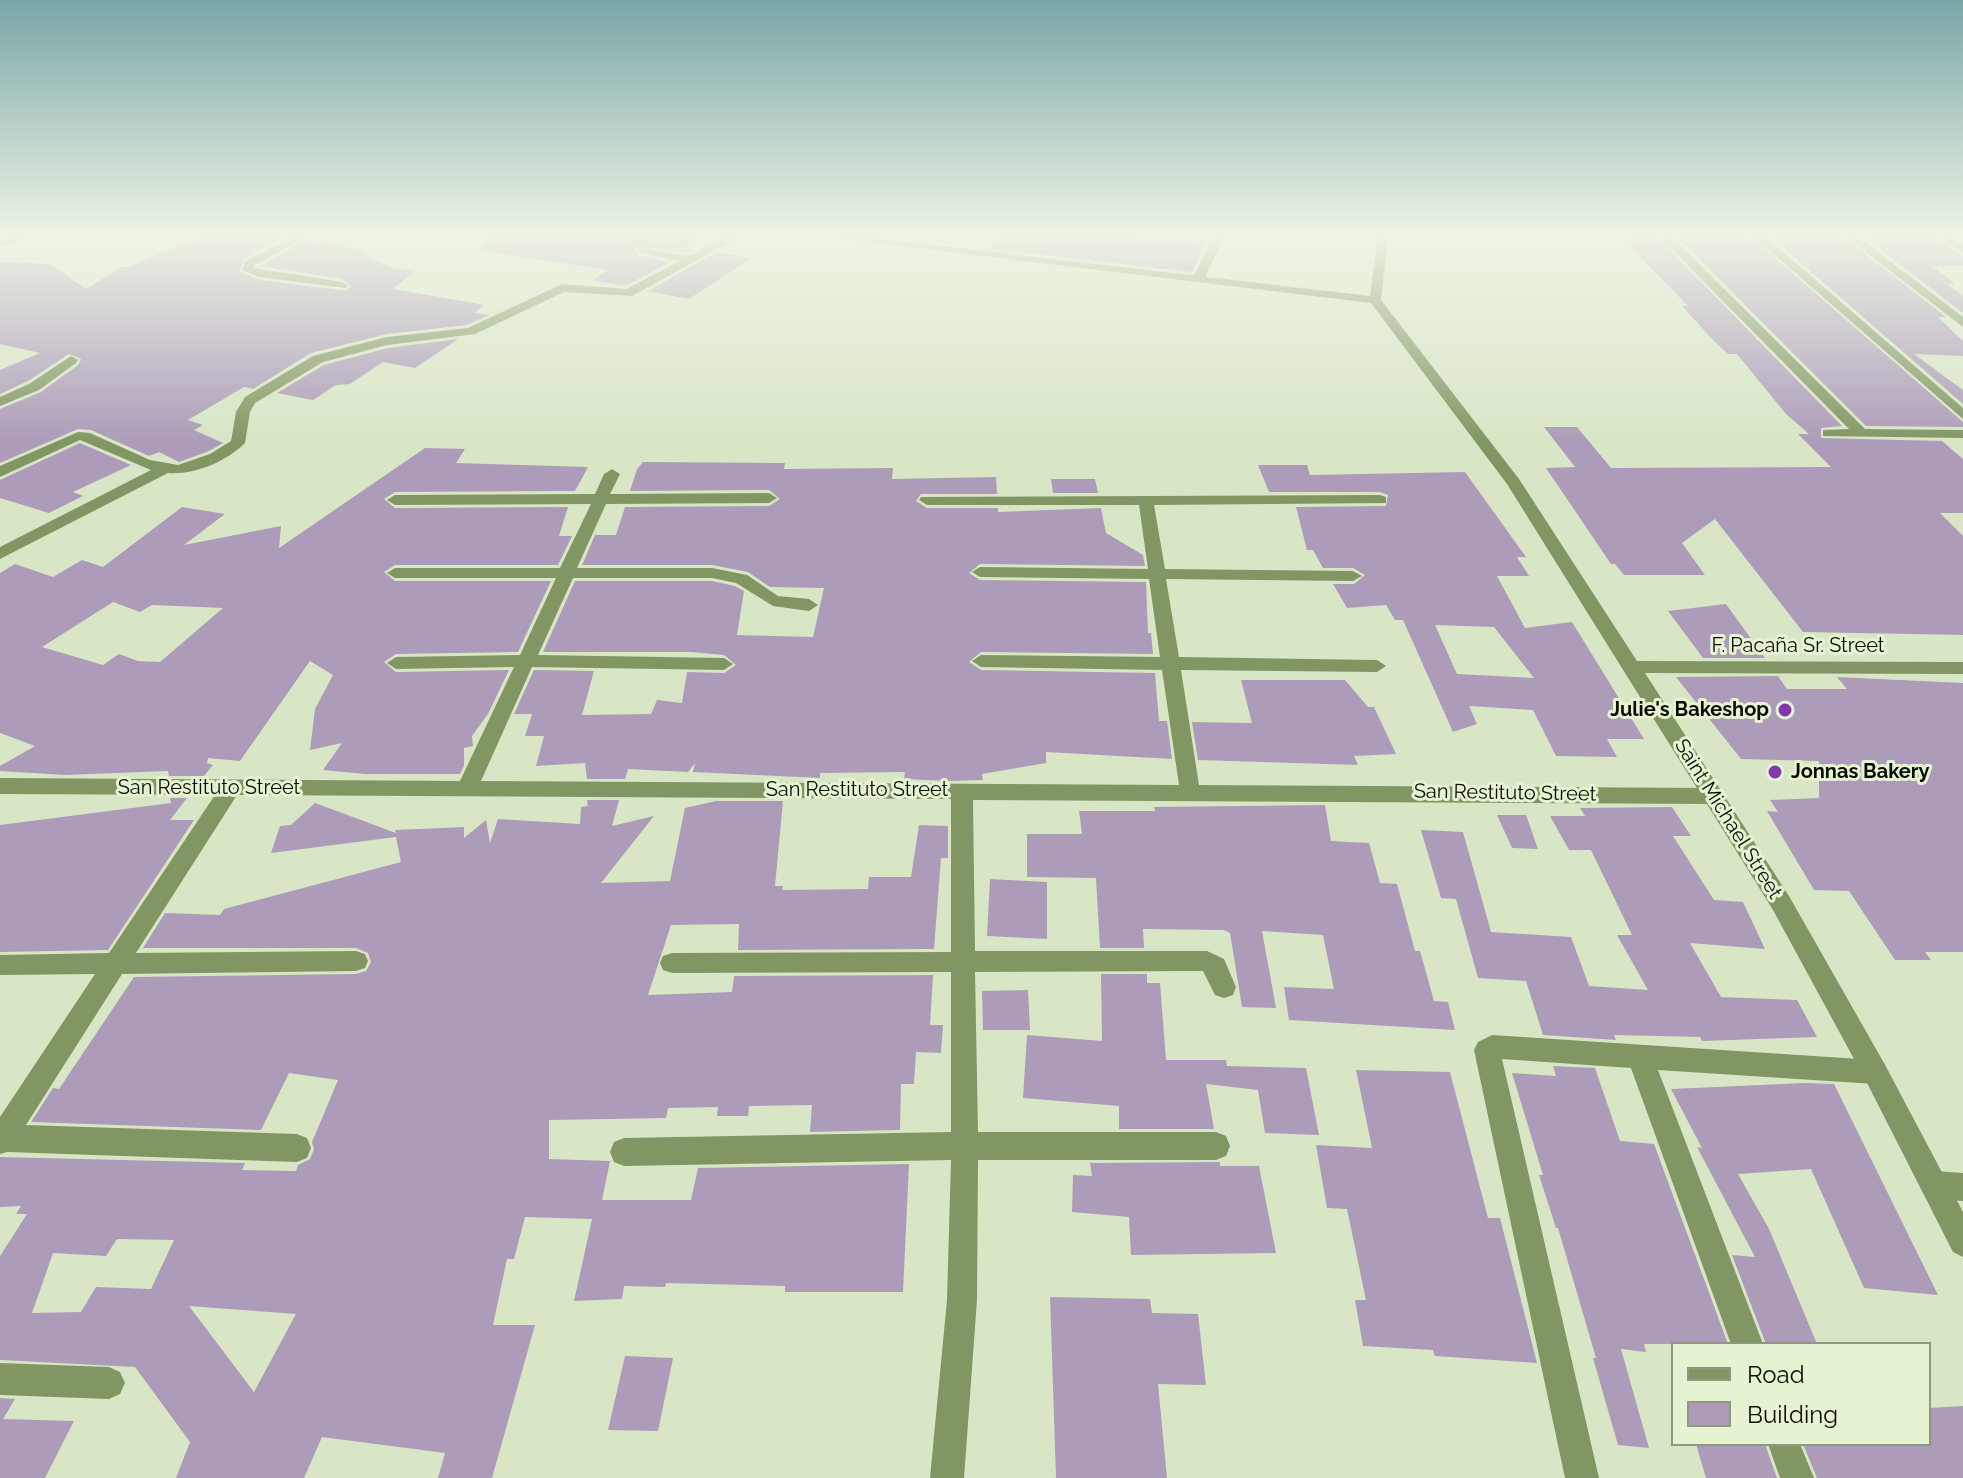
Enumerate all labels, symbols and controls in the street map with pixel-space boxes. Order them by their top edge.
street label: F. Pacaña Sr. Street [1711,634,1885,658]
place label: Julie's Bakeshop [1610,698,1769,722]
marker: Julie's Bakeshop [1776,701,1794,719]
street label: Saint Michael Street [1669,735,1787,903]
place label: Jonnas Bakery [1791,760,1930,784]
marker: Jonnas Bakery [1766,763,1784,781]
street label: San Restituto Street [118,776,300,800]
street label: San Restituto Street [766,778,948,802]
street label: San Restituto Street [1414,779,1596,807]
legend [1671,1342,1931,1446]
text: Road [1747,1360,1805,1389]
text: Building [1747,1400,1838,1429]

